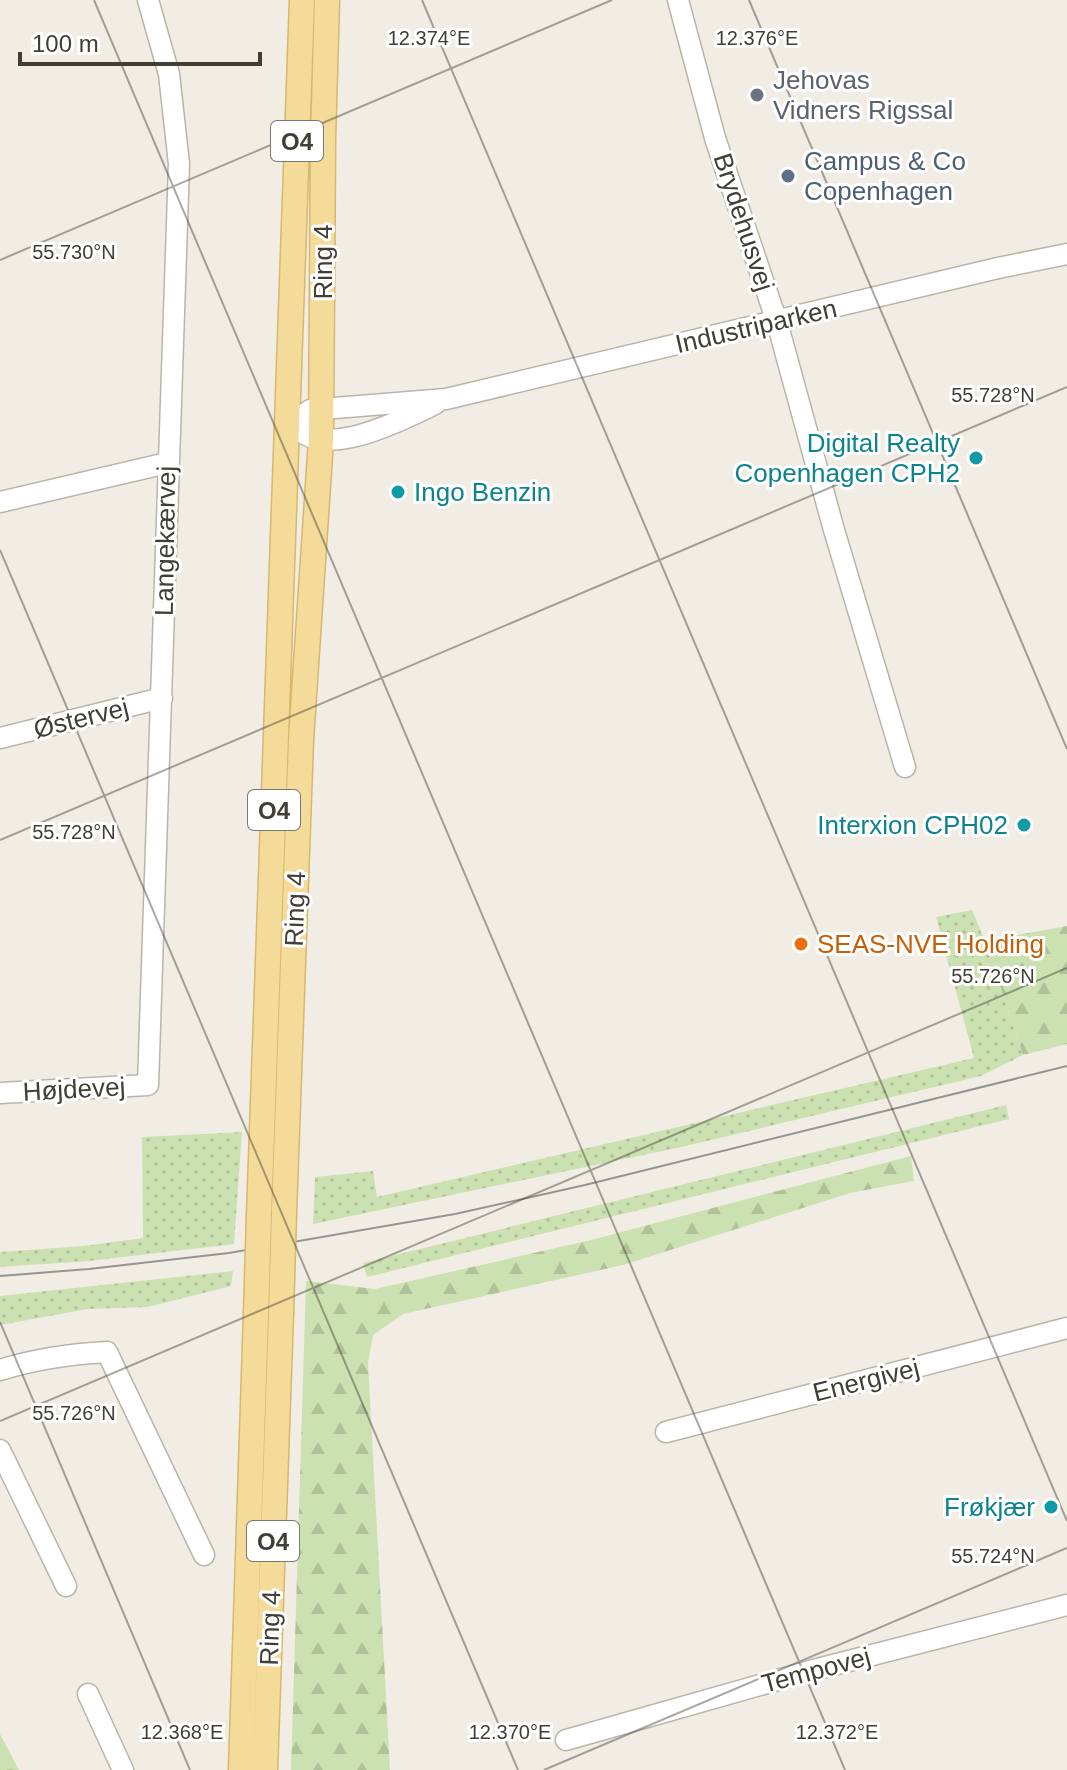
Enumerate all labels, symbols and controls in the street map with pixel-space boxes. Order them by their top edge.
scale bar [20,16,260,66]
text: 12.374°E [388,27,470,49]
text: 12.376°E [716,27,798,49]
text: 100 m [32,30,99,57]
place label: Jehovas Vidners Rigssal [773,65,953,125]
marker: Jehovas Vidners Rigssal [748,86,766,104]
road number: O4 [271,121,323,161]
place label: Campus & Co Copenhagen [804,146,966,206]
street label: Brydehusvej [708,149,780,295]
marker: Campus & Co Copenhagen [779,167,797,185]
street label: Ring 4 [308,224,338,300]
text: 55.730°N [32,241,116,263]
street label: Industriparken [672,293,840,359]
text: 55.728°N [951,384,1035,406]
place label: Digital Realty Copenhagen CPH2 [735,428,960,488]
marker: Digital Realty Copenhagen CPH2 [967,449,985,467]
street label: Langekærvej [149,466,181,616]
place label: Ingo Benzin [414,477,551,507]
marker: Ingo Benzin [389,483,407,501]
street label: Østervej [30,692,132,744]
road number: O4 [248,790,300,830]
place label: Interxion CPH02 [817,810,1008,840]
marker: Interxion CPH02 [1015,816,1033,834]
text: 55.728°N [32,821,116,843]
street label: Ring 4 [279,871,311,947]
place label: SEAS-NVE Holding [817,929,1044,959]
marker: SEAS-NVE Holding [792,935,810,953]
text: 55.726°N [951,965,1035,987]
street label: Højdevej [22,1071,126,1107]
street label: Energivej [810,1352,922,1408]
text: 55.726°N [32,1402,116,1424]
place label: Frøkjær [944,1492,1035,1522]
marker: Frøkjær [1042,1498,1060,1516]
road number: O4 [247,1521,299,1561]
text: 55.724°N [951,1545,1035,1567]
street label: Ring 4 [254,1590,286,1666]
street label: Tempovej [758,1641,874,1699]
text: 12.368°E [141,1721,223,1743]
text: 12.370°E [469,1721,551,1743]
text: 12.372°E [796,1721,878,1743]

